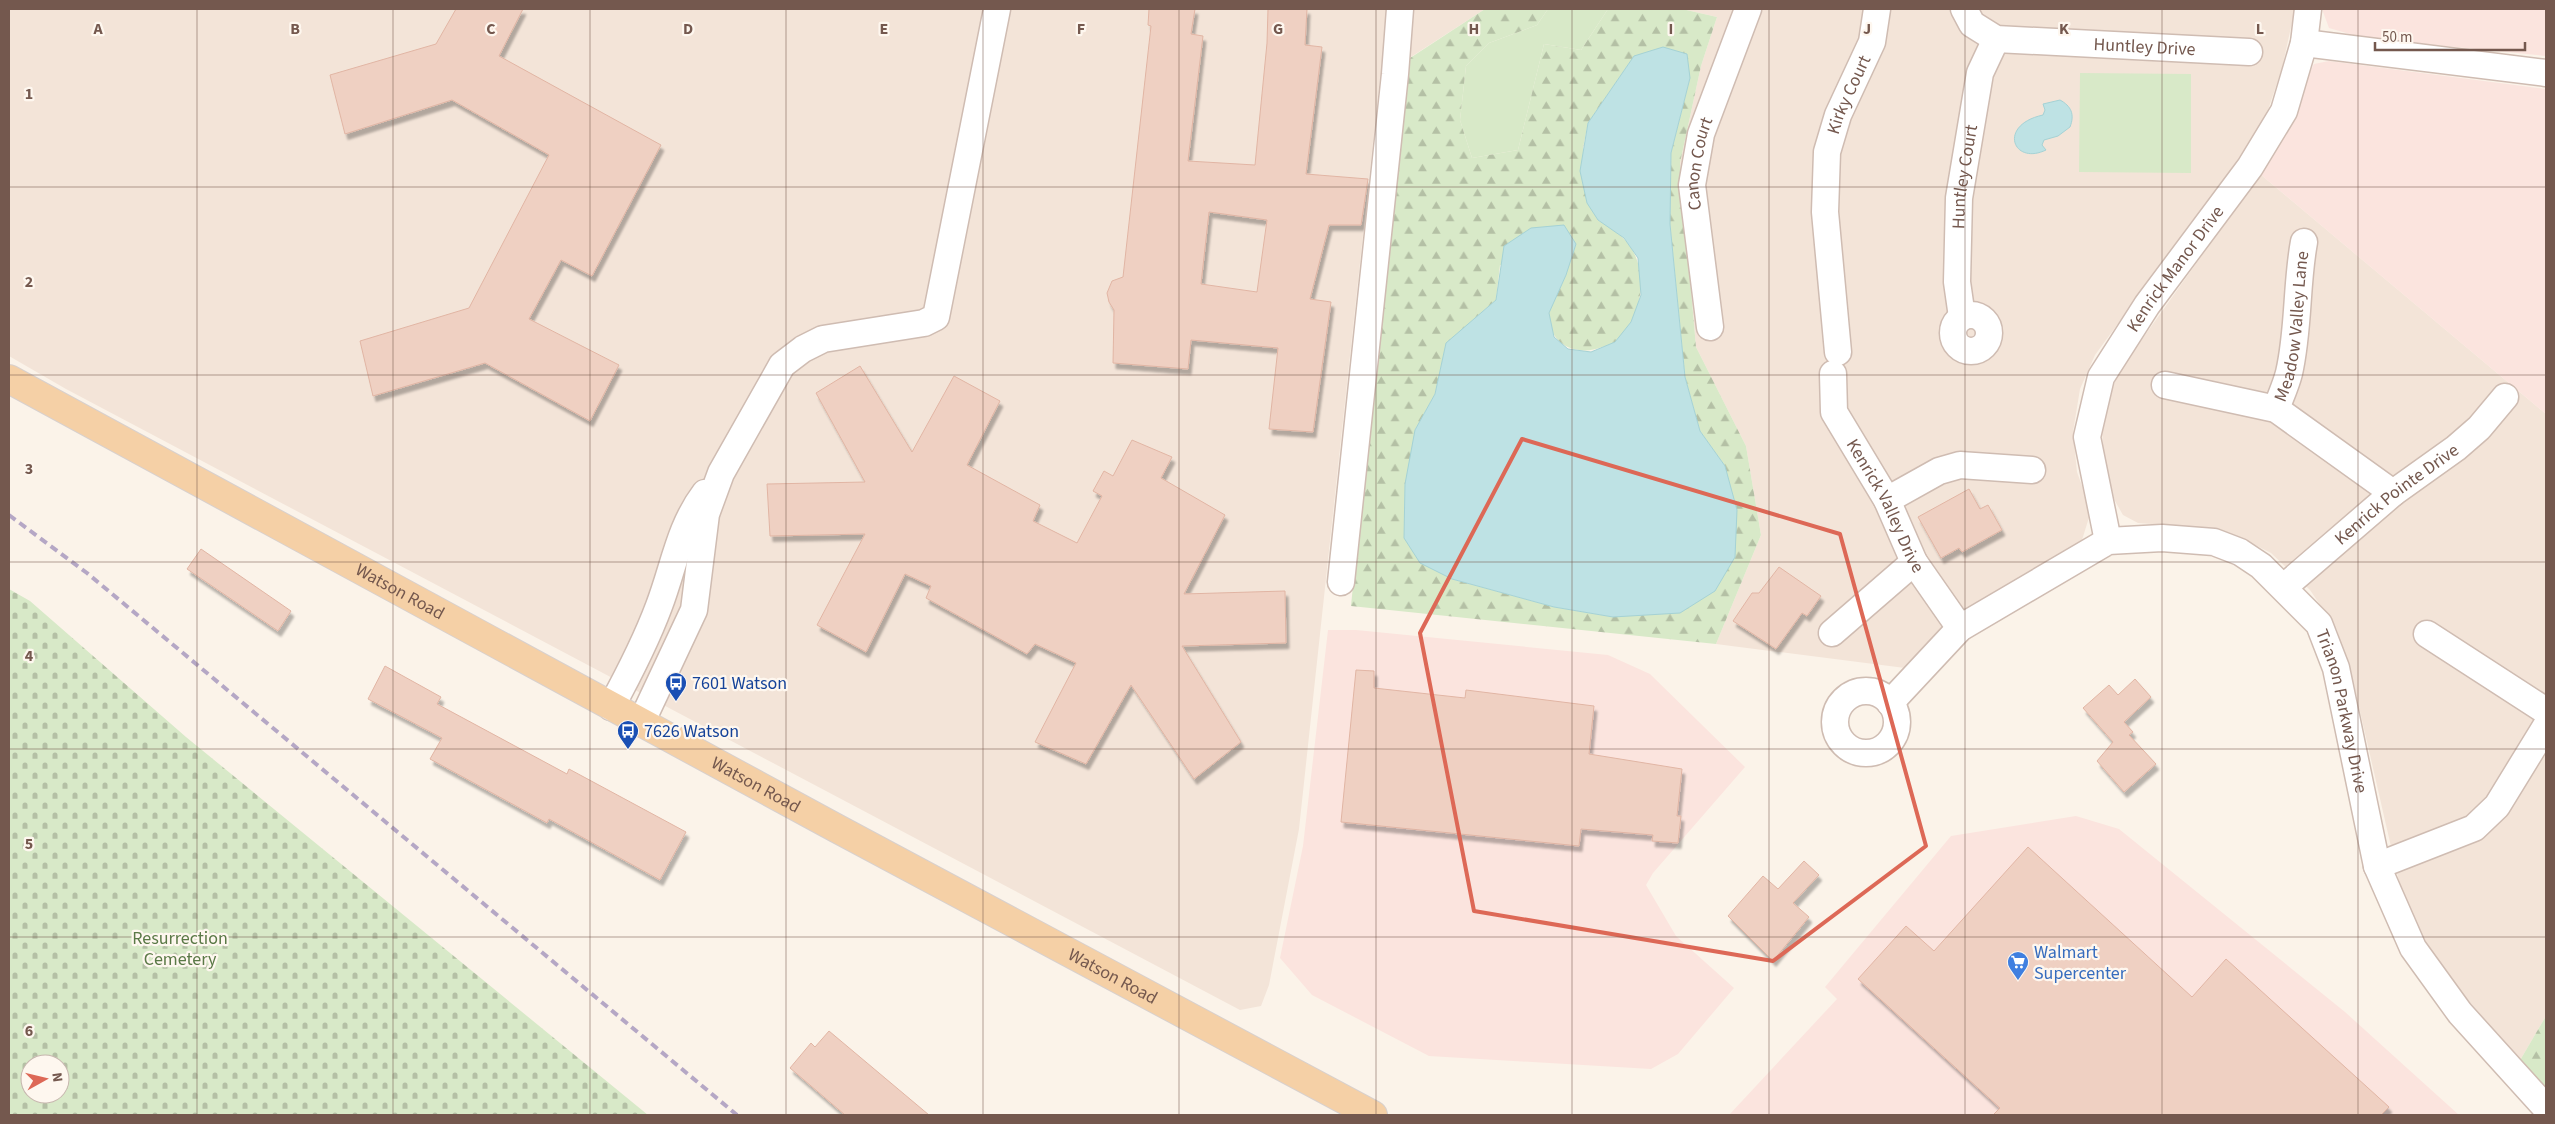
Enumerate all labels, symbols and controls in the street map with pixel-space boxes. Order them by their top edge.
text: A [92,18,103,40]
text: B [290,18,300,40]
text: C [486,18,496,40]
text: D [683,18,693,40]
text: E [880,18,888,40]
text: F [1077,18,1085,40]
text: G [1273,18,1283,40]
text: H [1469,18,1479,40]
text: I [1669,18,1673,40]
text: J [1863,18,1871,40]
text: K [2059,18,2069,40]
text: L [2256,18,2264,40]
scale bar [2375,20,2525,52]
text: 50 m [2382,27,2412,48]
street label: Huntley Drive [2093,32,2196,62]
street label: Kirky Court [1821,51,1877,137]
text: 1 [25,83,33,105]
street label: Canon Court [1680,113,1719,212]
street label: Huntley Court [1946,123,1984,229]
street label: Kenrick Manor Drive [2121,200,2230,337]
street label: Meadow Valley Lane [2268,249,2315,405]
text: 2 [25,271,33,293]
street label: Kenrick Valley Drive [1840,434,1930,578]
street label: Kenrick Pointe Drive [2329,438,2464,551]
text: 3 [25,458,33,480]
street label: Watson Road [351,557,449,626]
street label: Trianon Parkway Drive [2309,625,2374,795]
text: 4 [25,645,34,667]
bus stop icon: 7601 Watson [664,671,688,702]
place label: 7601 Watson [692,671,787,696]
bus stop icon: 7626 Watson [616,719,640,750]
place label: 7626 Watson [644,719,739,744]
street label: Watson Road [707,751,805,819]
text: 5 [25,833,33,855]
park label: Resurrection Cemetery [132,926,228,972]
place label: Walmart Supercenter [2034,940,2127,986]
street label: Watson Road [1064,942,1162,1011]
supermarket icon: Walmart Supercenter [2006,950,2030,981]
text: 6 [25,1020,33,1042]
north arrow [20,1054,70,1104]
text: N [46,1071,67,1083]

